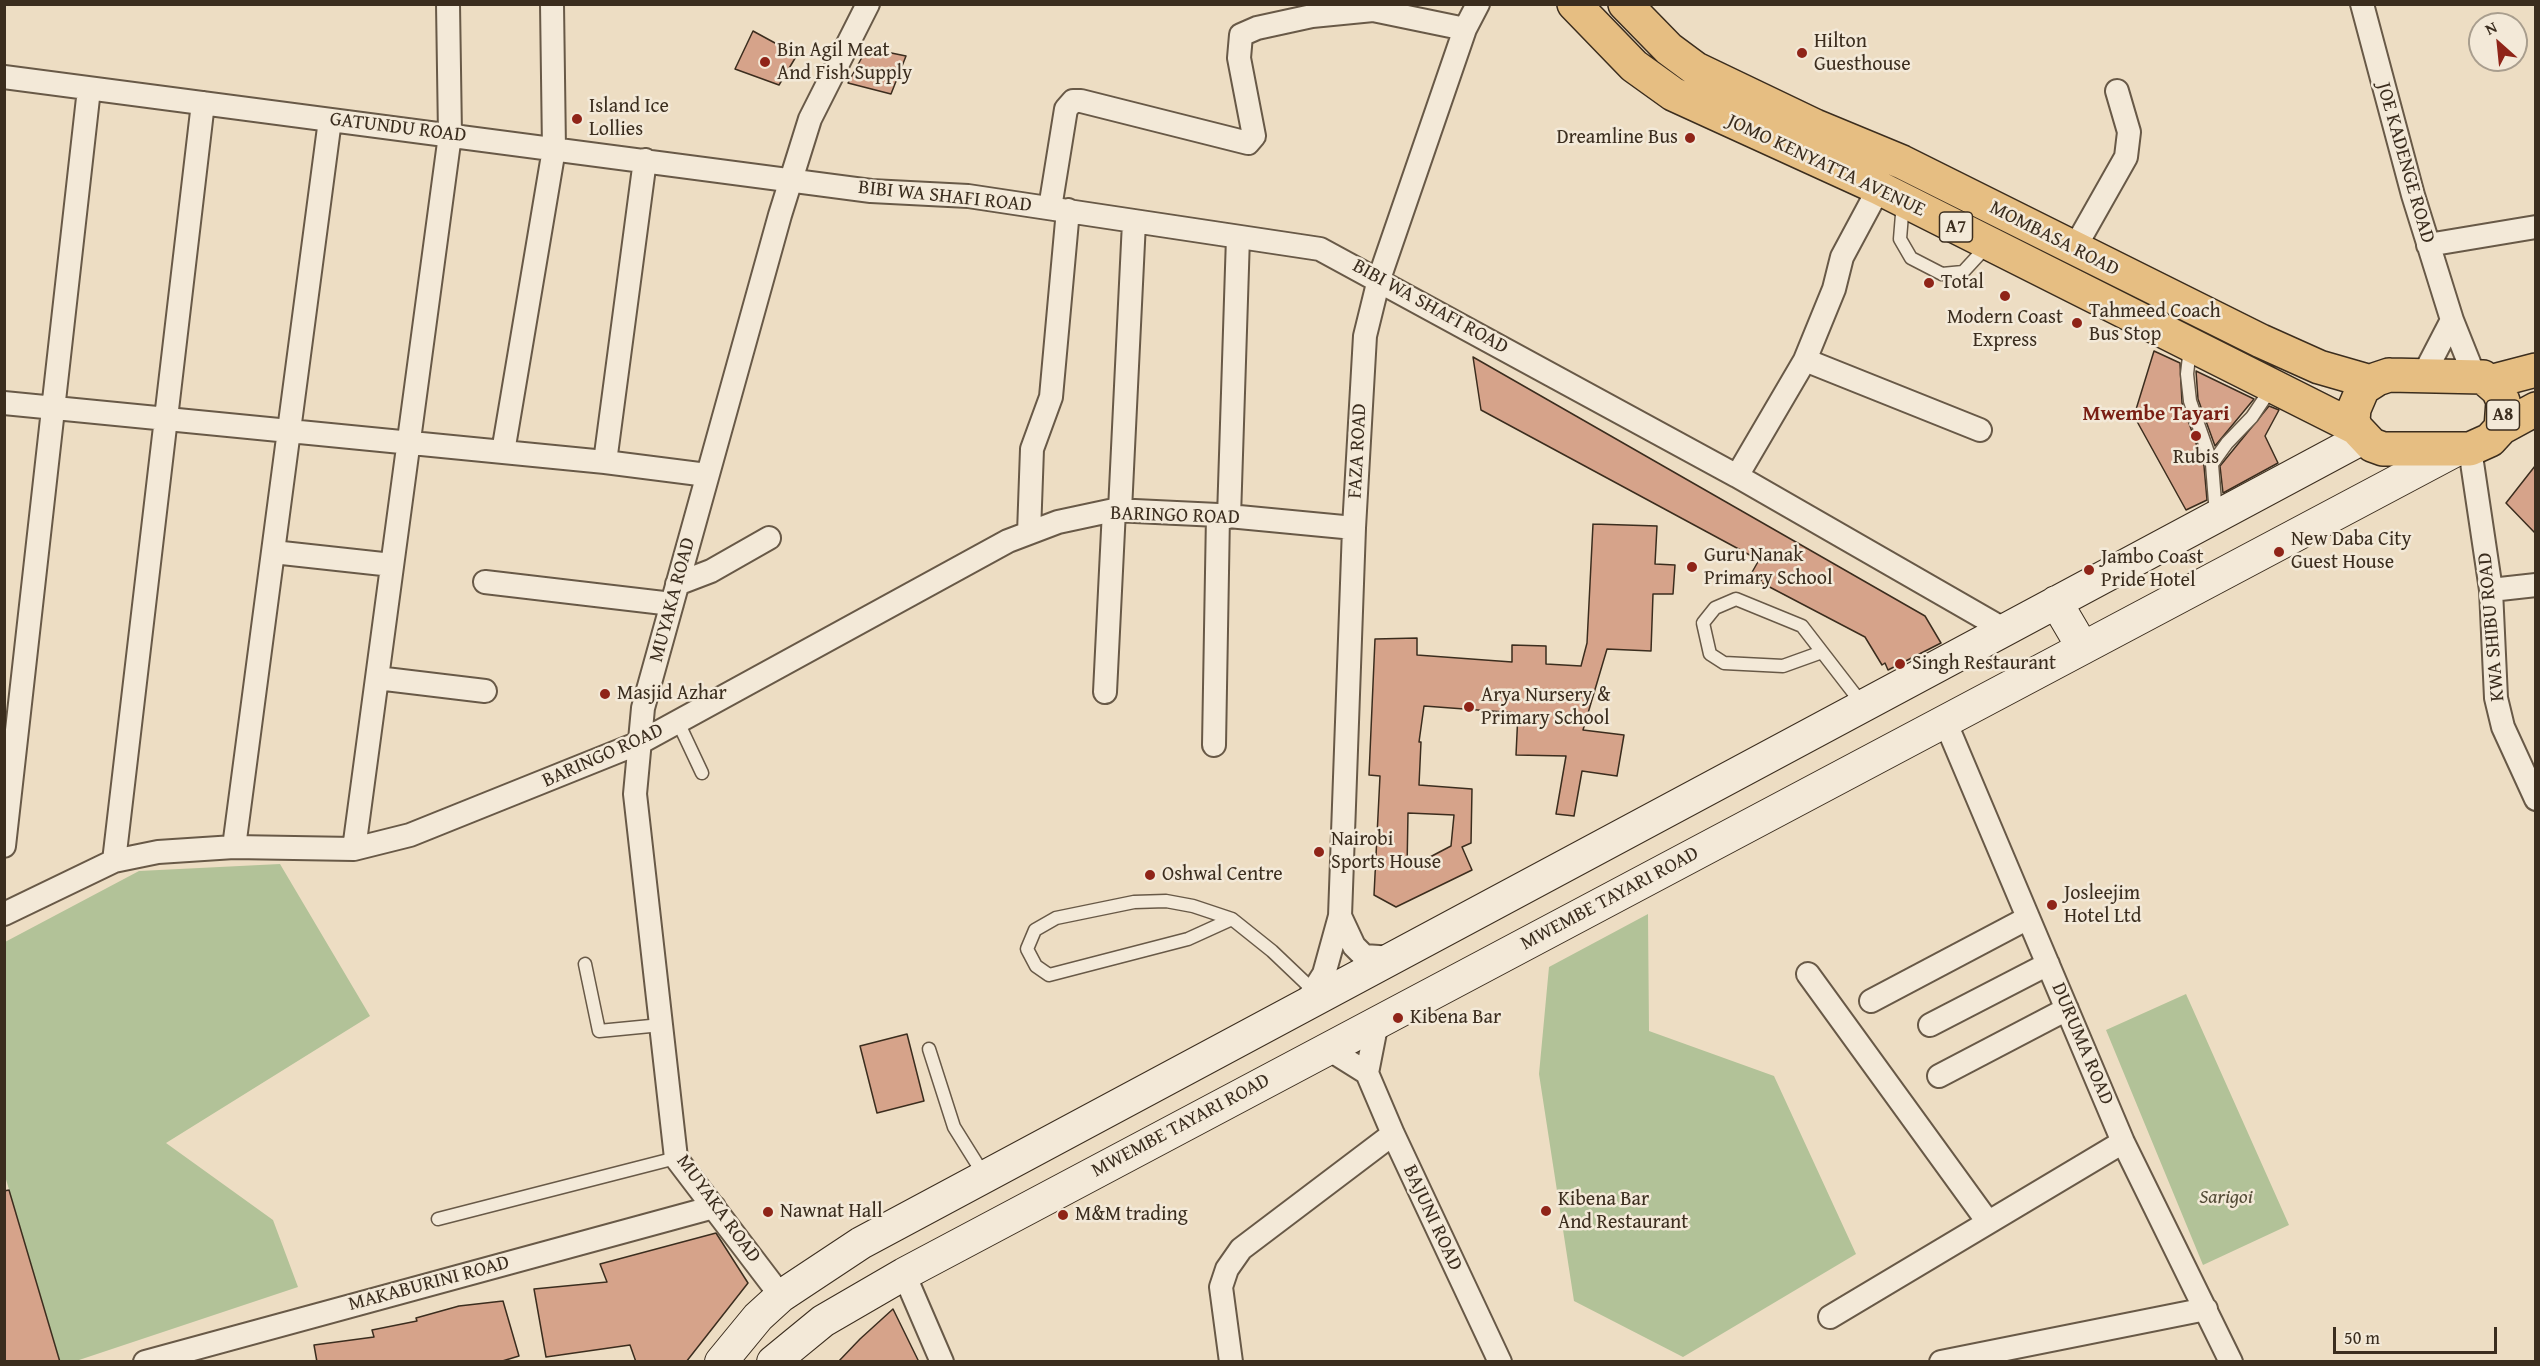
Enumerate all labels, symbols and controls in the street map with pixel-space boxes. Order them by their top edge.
north arrow [2468,12,2528,72]
text: N [2481,15,2501,41]
place label: Hilton Guesthouse [1814,30,1911,77]
place label: Bin Agil Meat And Fish Supply [777,39,912,86]
marker: Hilton Guesthouse [1795,46,1809,60]
marker: Bin Agil Meat And Fish Supply [758,55,772,69]
street label: JOE KADENGE ROAD [2371,80,2439,246]
place label: Island Ice Lollies [589,95,669,142]
street label: GATUNDU ROAD [328,108,468,148]
street label: JOMO KENYATTA AVENUE [1723,109,1929,223]
marker: Island Ice Lollies [570,112,584,126]
place label: Dreamline Bus [1556,126,1678,150]
marker: Dreamline Bus [1683,131,1697,145]
street label: BIBI WA SHAFI ROAD [857,176,1033,218]
street label: MOMBASA ROAD [1985,196,2123,282]
road number: A7 [1940,212,1972,242]
street label: BIBI WA SHAFI ROAD [1348,254,1512,360]
place label: Total [1941,271,1984,295]
marker: Total [1922,276,1936,290]
marker: Modern Coast Express [1998,289,2012,303]
place label: Tahmeed Coach Bus Stop [2089,300,2221,347]
place label: Modern Coast Express [1947,306,2063,353]
marker: Tahmeed Coach Bus Stop [2070,316,2084,330]
road number: A8 [2486,400,2520,430]
district label: Mwembe Tayari [2082,402,2230,428]
street label: FAZA ROAD [1344,403,1372,499]
marker: Rubis [2189,429,2203,443]
place label: Rubis [2173,446,2219,470]
street label: BARINGO ROAD [1110,502,1240,530]
place label: New Daba City Guest House [2291,528,2411,575]
street label: MUYAKA ROAD [645,535,701,665]
place label: Guru Nanak Primary School [1704,544,1833,591]
marker: New Daba City Guest House [2272,545,2286,559]
place label: Jambo Coast Pride Hotel [2101,546,2204,593]
street label: KWA SHIBU ROAD [2474,552,2510,702]
marker: Guru Nanak Primary School [1685,560,1699,574]
marker: Jambo Coast Pride Hotel [2082,563,2096,577]
place label: Singh Restaurant [1912,652,2056,676]
marker: Singh Restaurant [1893,657,1907,671]
place label: Masjid Azhar [617,682,727,706]
place label: Arya Nursery & Primary School [1481,684,1610,731]
marker: Masjid Azhar [598,687,612,701]
marker: Arya Nursery & Primary School [1462,700,1476,714]
street label: BARINGO ROAD [539,719,667,793]
place label: Nairobi Sports House [1331,828,1441,875]
street label: MWEMBE TAYARI ROAD [1517,842,1703,956]
marker: Nairobi Sports House [1312,845,1326,859]
place label: Oshwal Centre [1162,863,1283,887]
marker: Oshwal Centre [1143,868,1157,882]
place label: Josleejim Hotel Ltd [2064,882,2141,929]
marker: Josleejim Hotel Ltd [2045,898,2059,912]
street label: DURUMA ROAD [2045,979,2119,1109]
place label: Kibena Bar [1410,1006,1501,1030]
marker: Kibena Bar [1391,1011,1405,1025]
street label: MWEMBE TAYARI ROAD [1088,1069,1274,1183]
street label: MUYAKA ROAD [671,1150,765,1268]
street label: BAJUNI ROAD [1397,1161,1467,1275]
park label: Sarigoi [2199,1186,2253,1210]
place label: Kibena Bar And Restaurant [1558,1188,1688,1235]
place label: Nawnat Hall [780,1200,883,1224]
place label: M&M trading [1075,1203,1188,1227]
marker: Kibena Bar And Restaurant [1539,1204,1553,1218]
marker: Nawnat Hall [761,1205,775,1219]
marker: M&M trading [1056,1208,1070,1222]
street label: MAKABURINI ROAD [346,1251,512,1317]
scale bar [2336,1315,2500,1353]
text: 50 m [2344,1324,2380,1351]

